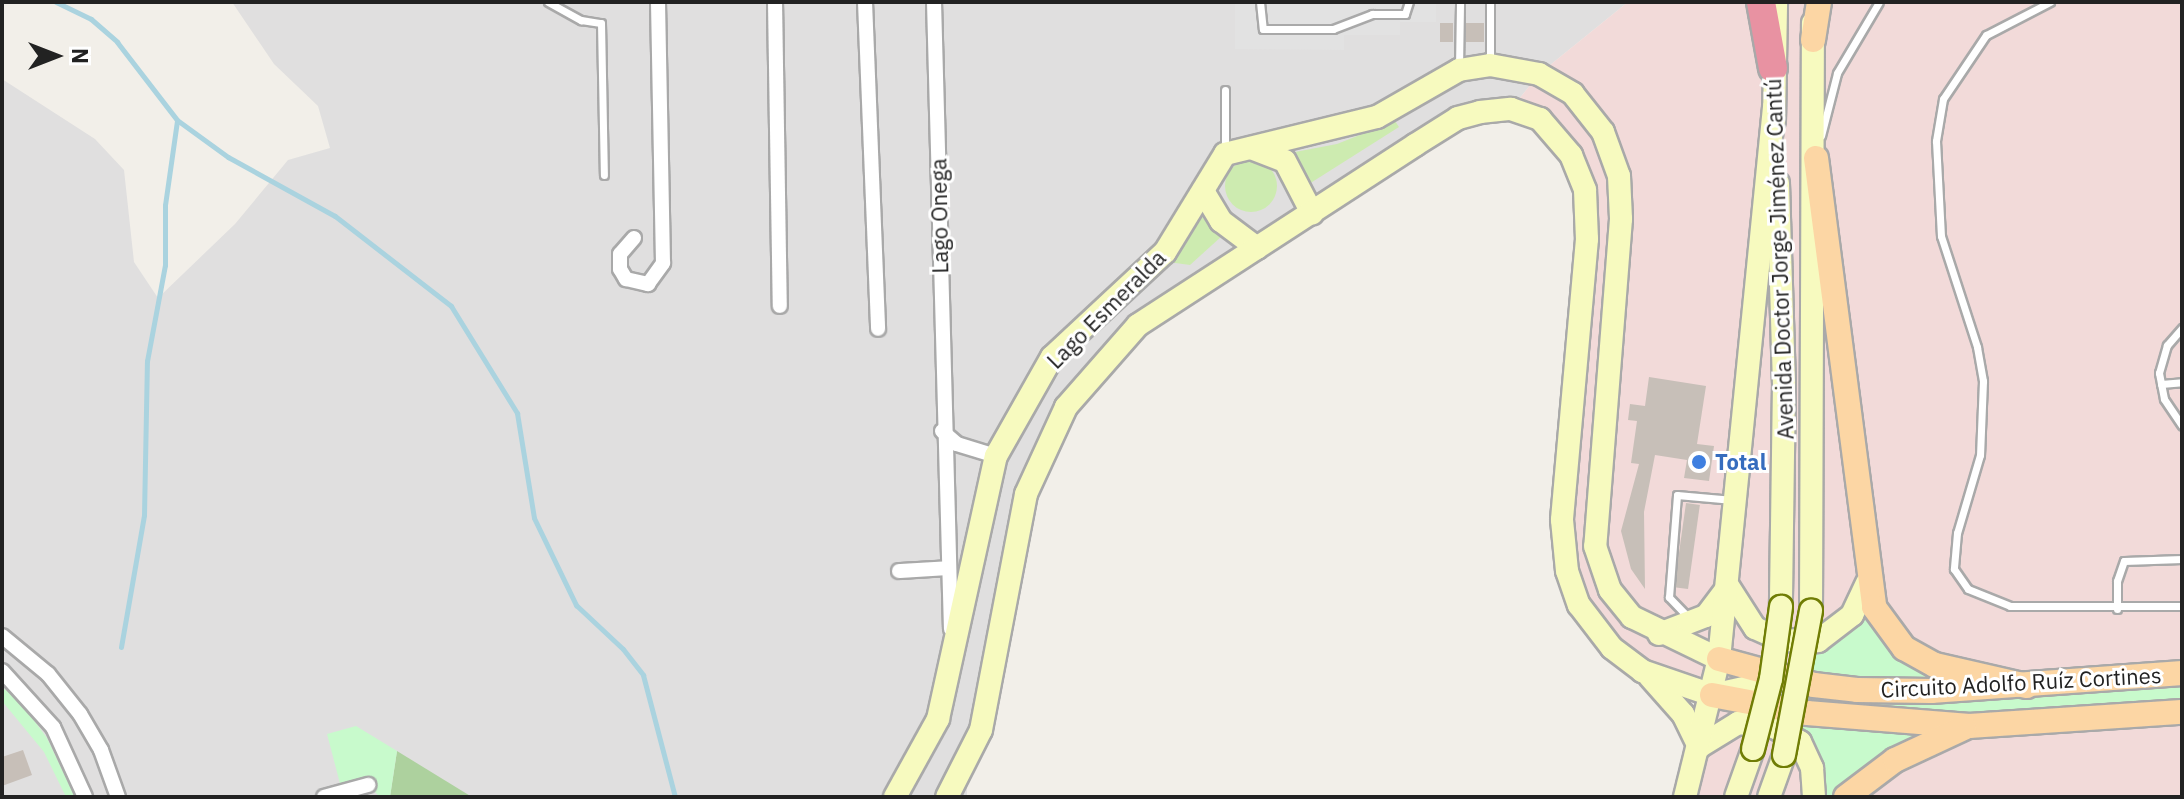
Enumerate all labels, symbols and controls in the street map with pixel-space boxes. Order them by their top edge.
north arrow [16,16,96,96]
text: N [66,48,95,64]
street label: Avenida Doctor Jorge Jiménez Cantú [1760,78,1798,440]
street label: Lago Onega [925,158,953,274]
street label: Lago Esmeralda [1041,244,1171,374]
place label: Total [1715,449,1766,475]
marker: Total [1690,453,1708,471]
street label: Circuito Adolfo Ruíz Cortines [1880,661,2162,703]

